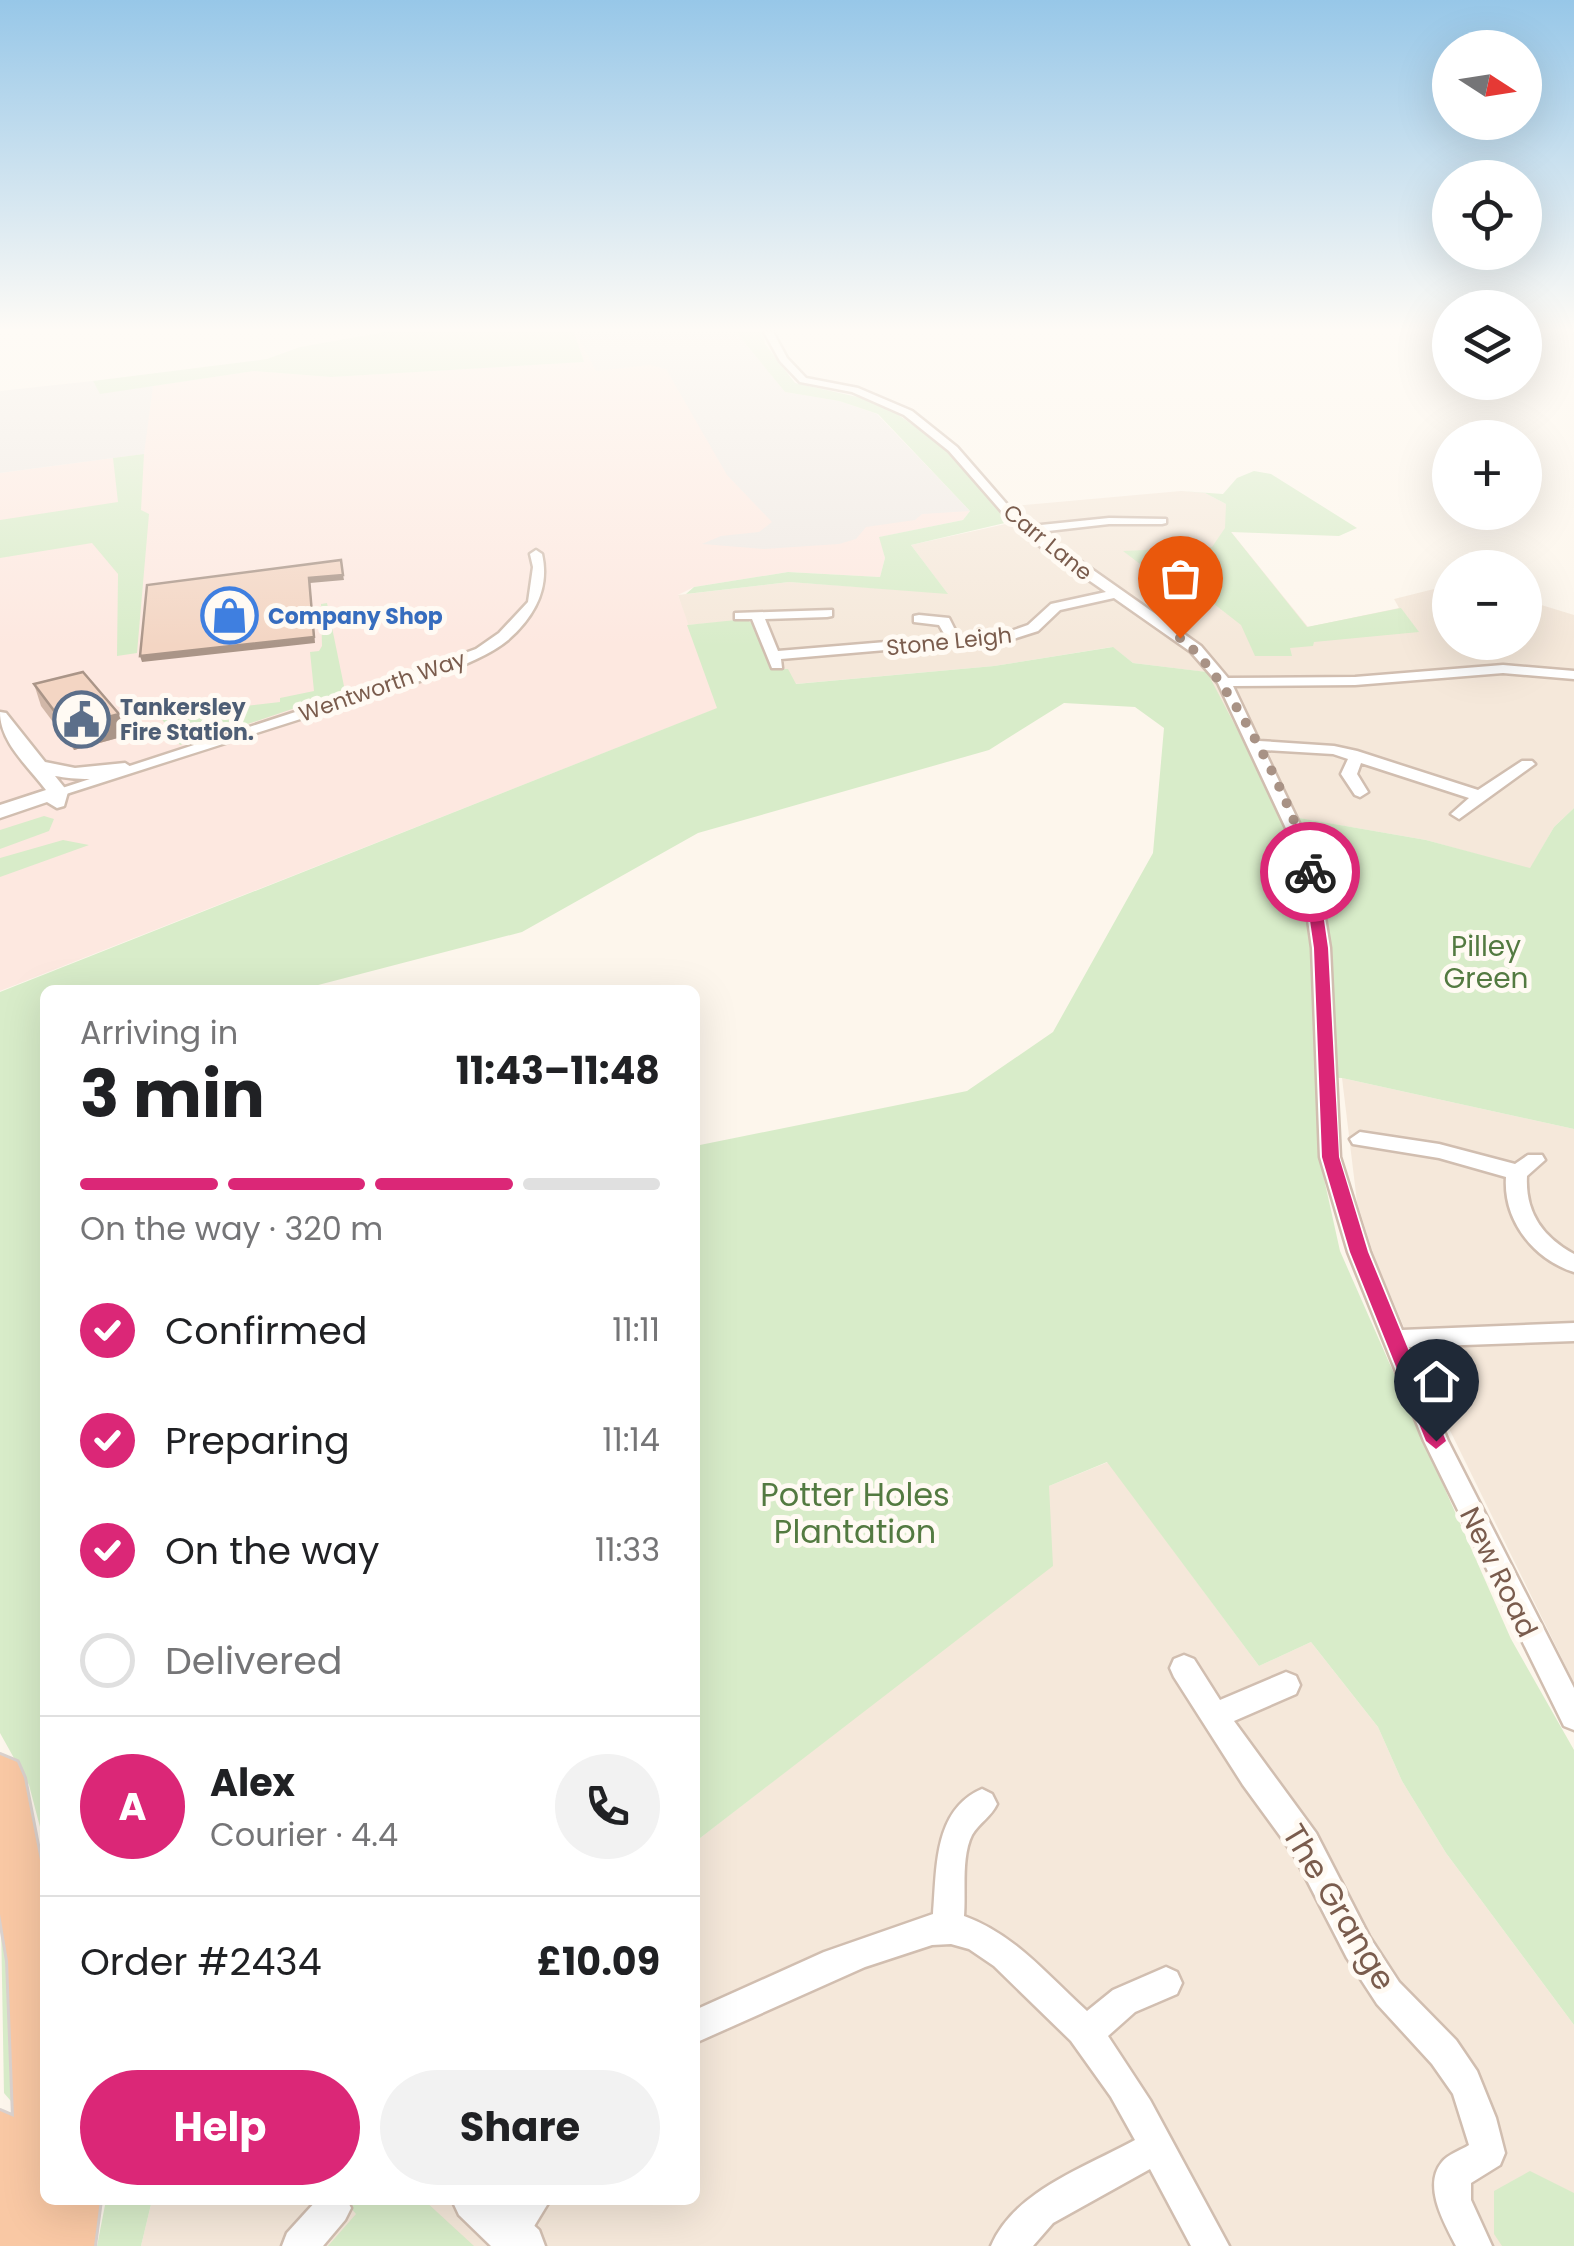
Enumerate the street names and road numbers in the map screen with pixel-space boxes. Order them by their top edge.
street label: Carr Lane [997,497,1099,588]
street label: Stone Leigh [885,619,1013,664]
street label: Wentworth Way [295,643,470,729]
street label: New Road [1450,1501,1547,1644]
street label: The Grange [1272,1815,1407,1998]

